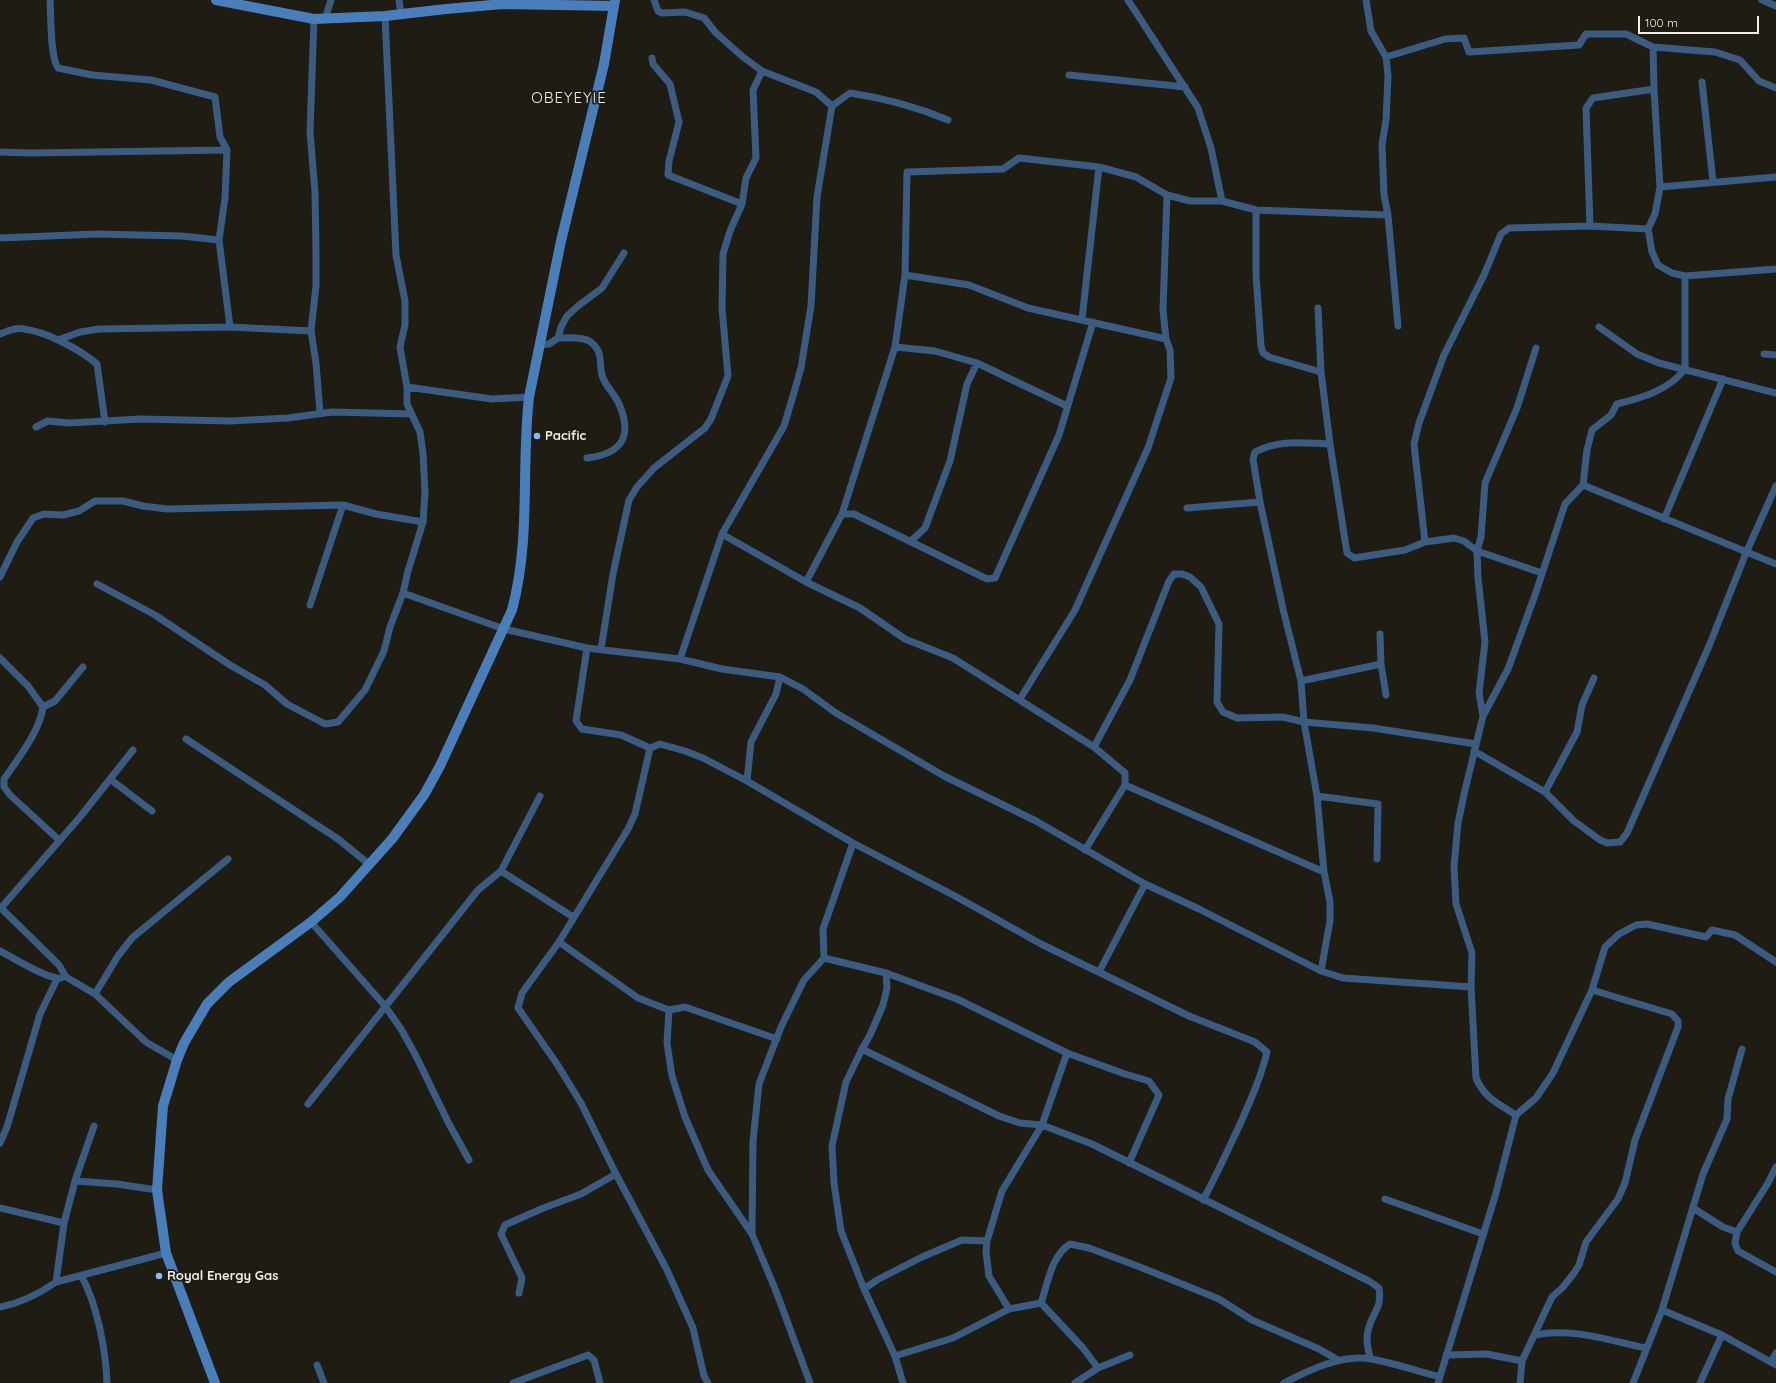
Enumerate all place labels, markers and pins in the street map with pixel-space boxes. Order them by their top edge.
place label: Pacific [545,428,586,444]
marker: Pacific [532,431,542,441]
place label: Royal Energy Gas [167,1268,278,1284]
marker: Royal Energy Gas [154,1271,164,1281]

